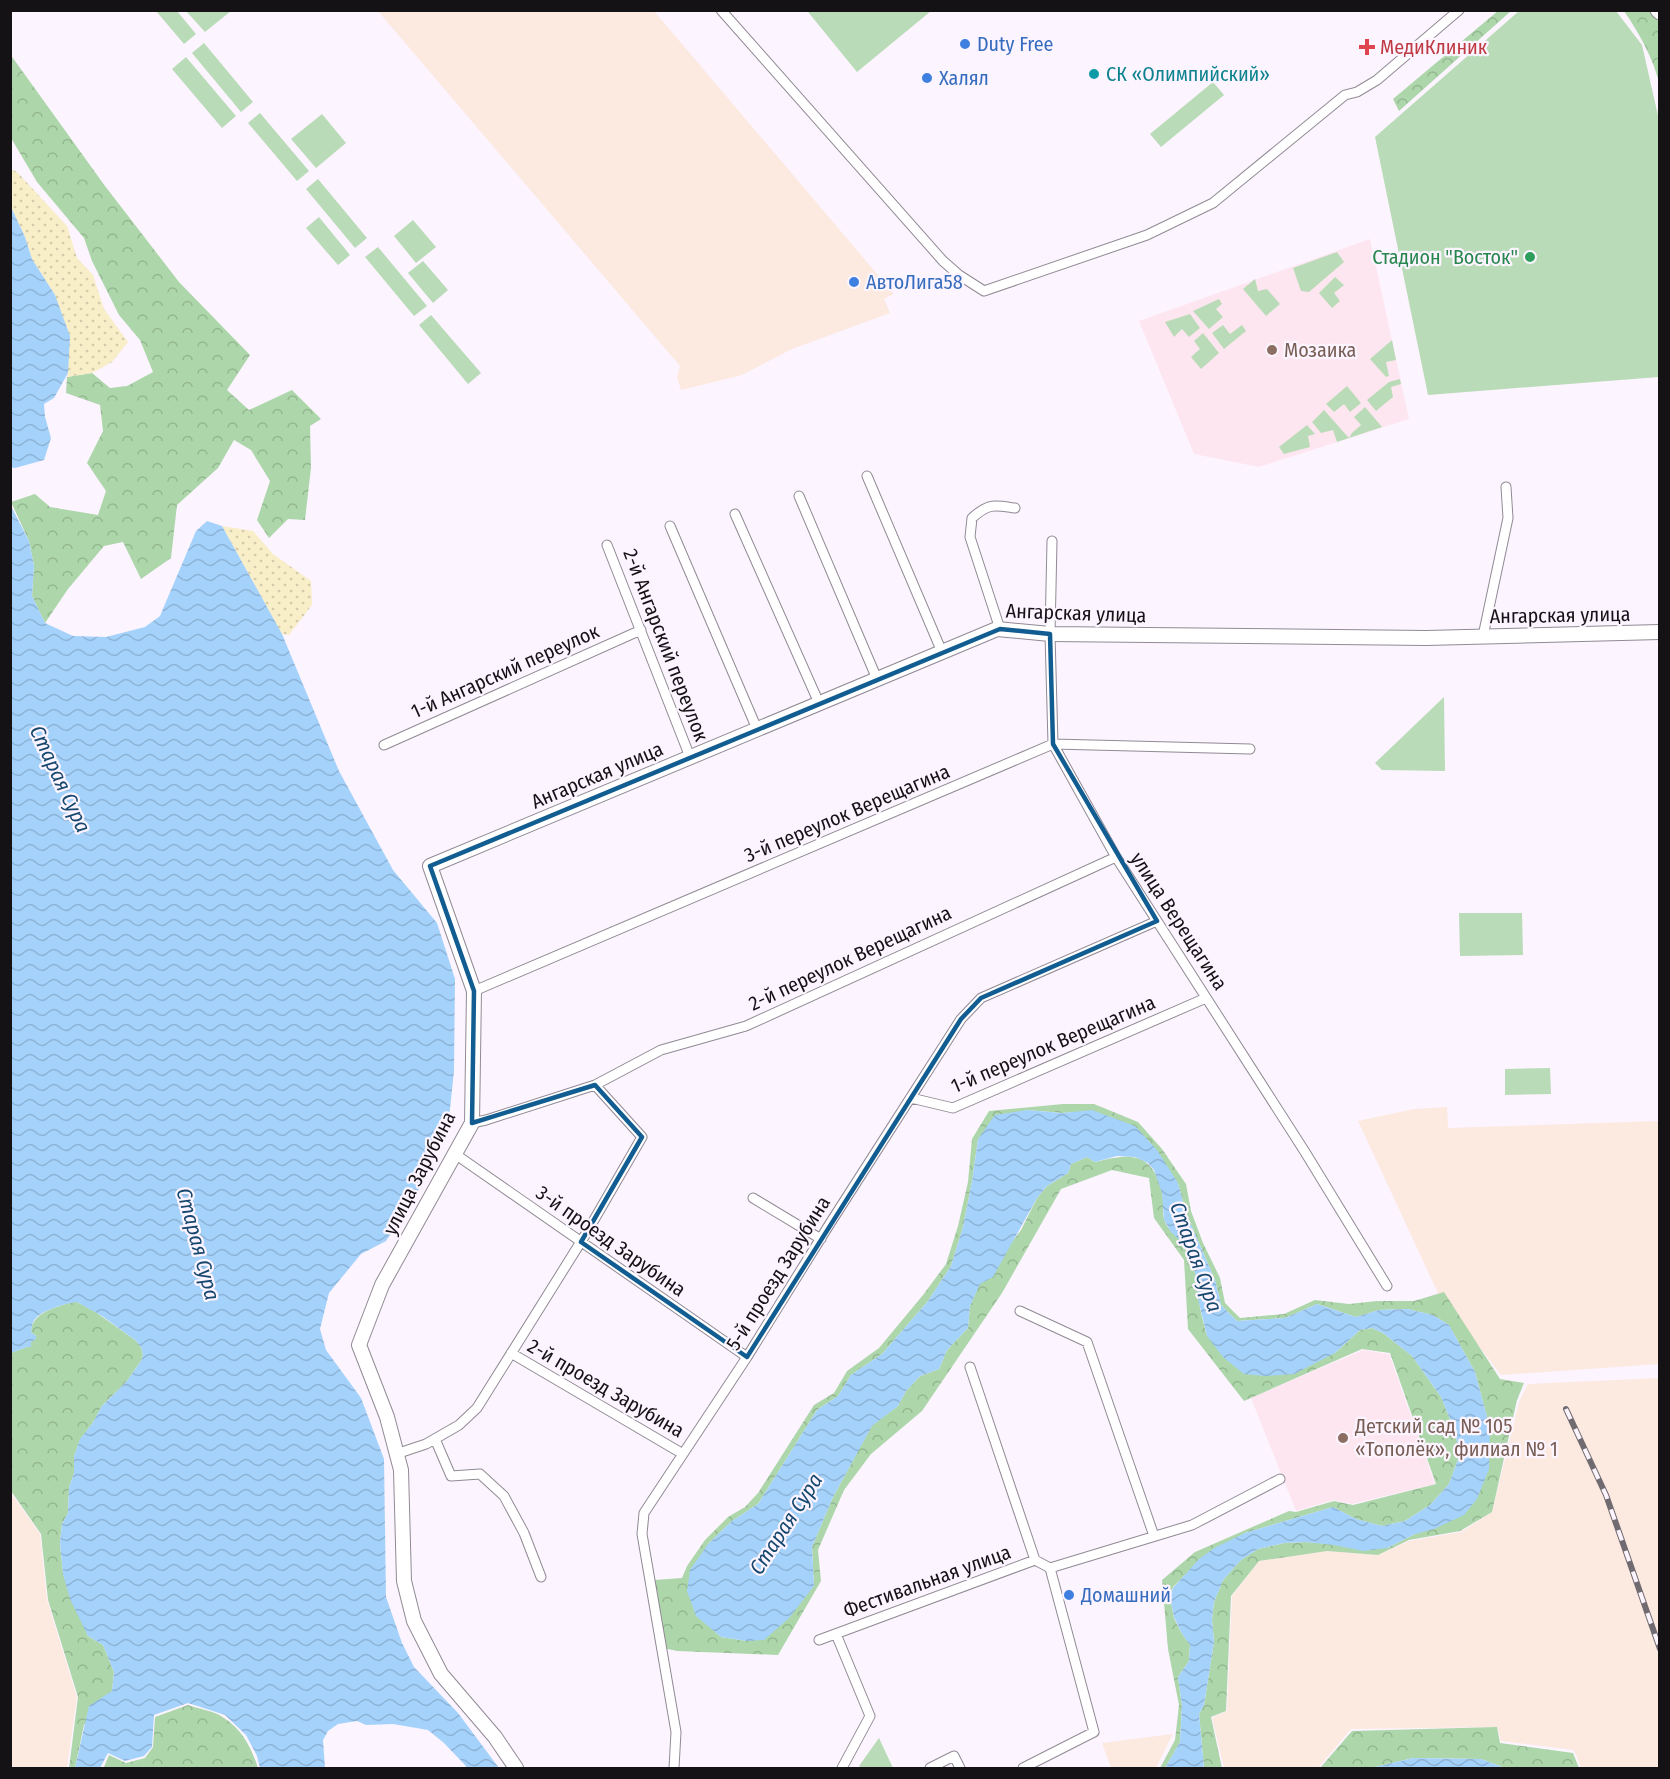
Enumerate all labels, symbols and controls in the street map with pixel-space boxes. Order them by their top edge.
place label: Duty Free [977,32,1053,56]
place label: МедиКлиник [1380,35,1488,59]
marker: Duty Free [958,37,972,51]
marker: МедиКлиник [1358,38,1376,56]
place label: СК «Олимпийский» [1106,62,1270,86]
place label: Халял [939,66,989,90]
marker: СК «Олимпийский» [1087,67,1101,81]
marker: Халял [920,71,934,85]
place label: Стадион "Восток" [1372,245,1518,269]
marker: Стадион "Восток" [1523,250,1537,264]
place label: АвтоЛига58 [866,270,963,294]
marker: АвтоЛига58 [847,275,861,289]
place label: Мозаика [1284,338,1356,362]
marker: Мозаика [1265,343,1279,357]
street label: 2-й Ангарский переулок [618,545,714,745]
street label: Ангарская улица [1005,599,1147,627]
street label: Ангарская улица [1489,602,1631,628]
street label: 1-й Ангарский переулок [407,618,603,723]
water label: Старая Сура [24,721,96,837]
street label: Ангарская улица [528,736,666,814]
street label: 3-й переулок Верещагина [741,759,953,867]
street label: улица Верещагина [1126,848,1232,994]
street label: 2-й переулок Верещагина [745,901,955,1015]
street label: 1-й переулок Верещагина [947,990,1159,1098]
street label: улица Зарубина [378,1107,460,1239]
street label: 3-й проезд Зарубина [532,1180,690,1302]
water label: Старая Сура [171,1185,225,1303]
street label: 5-й проезд Зарубина [721,1192,835,1354]
water label: Старая Сура [1164,1198,1228,1316]
street label: 2-й проезд Зарубина [524,1333,688,1443]
place label: Детский сад № 105 «Тополёк», филиал № 1 [1354,1414,1558,1461]
marker: Детский сад № 105 «Тополёк», филиал № 1 [1336,1431,1350,1445]
water label: Старая Сура [744,1469,828,1579]
street label: Фестивальная улица [840,1540,1014,1622]
place label: Домашний [1080,1583,1171,1607]
marker: Домашний [1062,1588,1076,1602]

